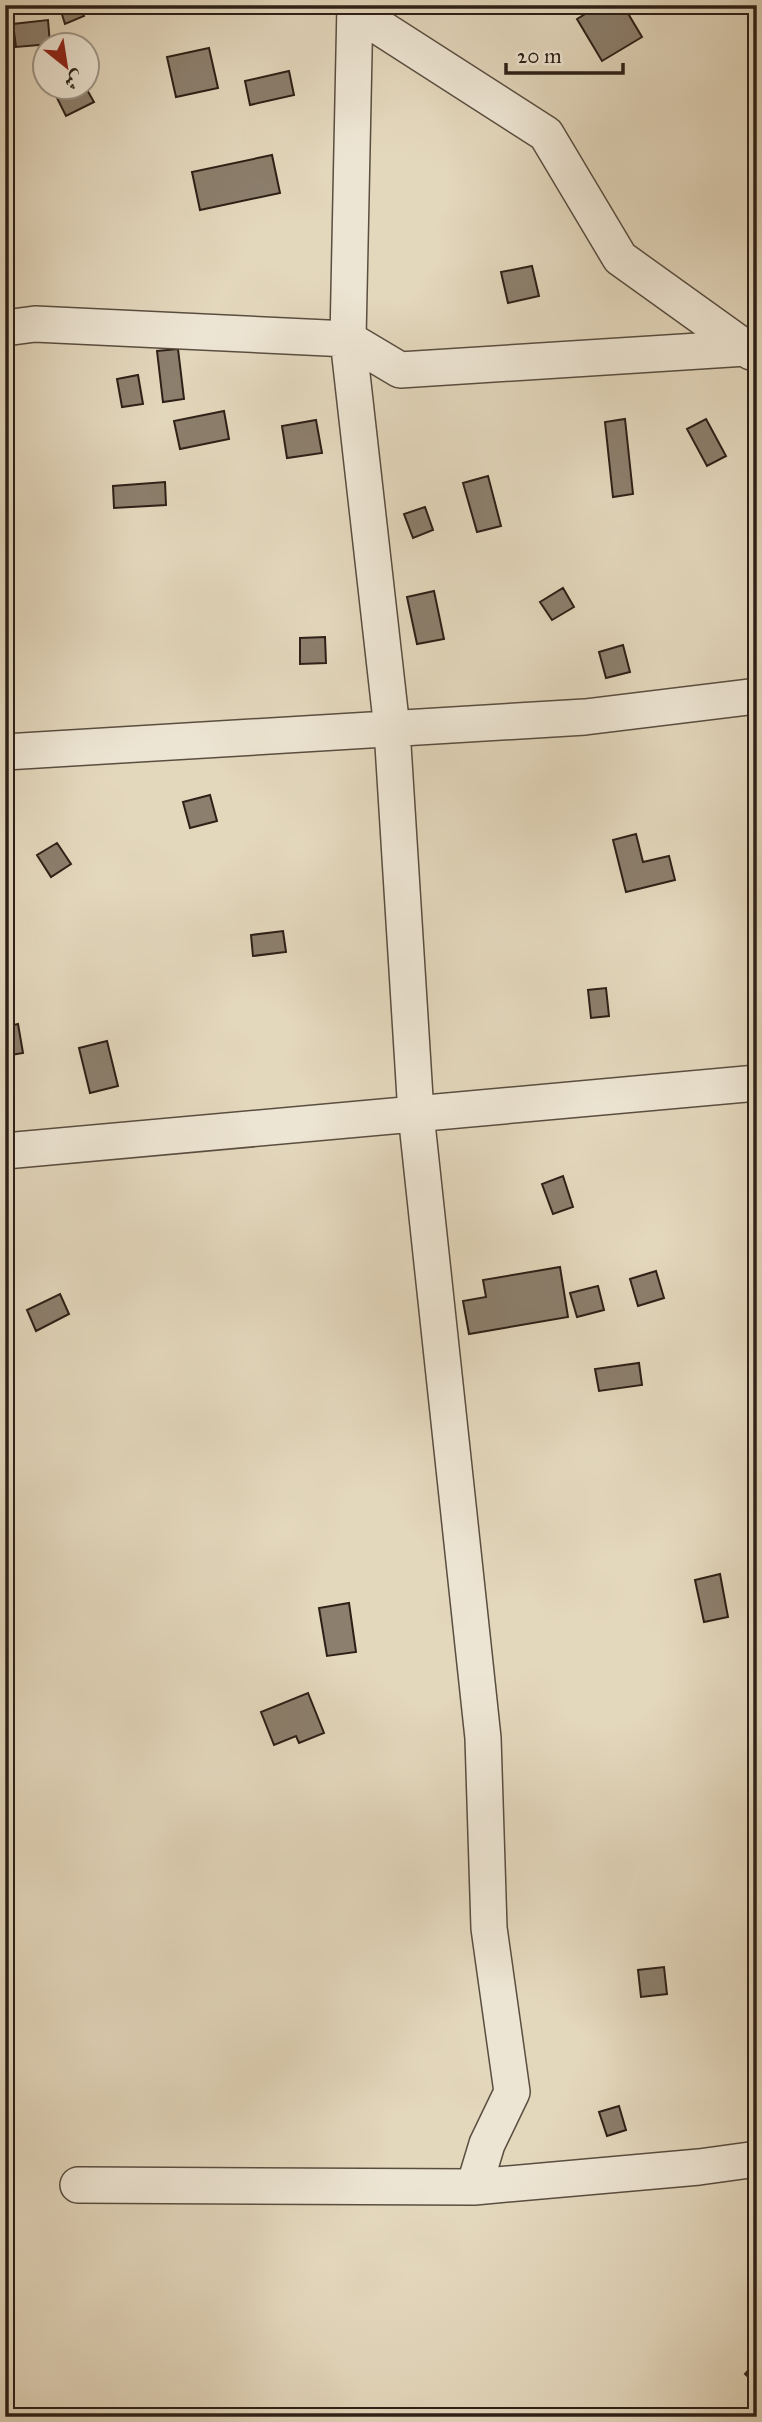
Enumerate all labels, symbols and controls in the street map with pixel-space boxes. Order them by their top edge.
north arrow [32,32,102,102]
scale bar [506,32,624,76]
text: 20 m [517,43,562,69]
text: ش [60,66,88,95]

